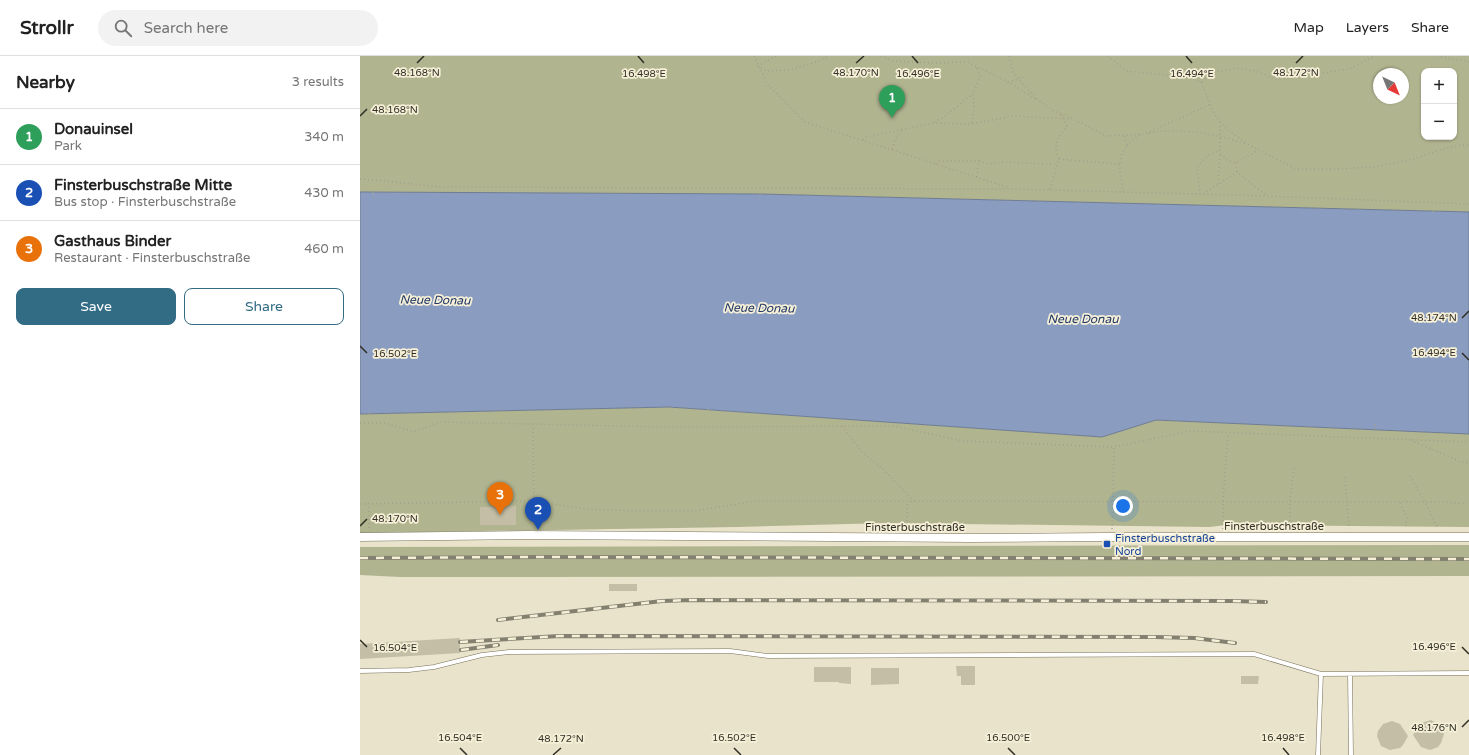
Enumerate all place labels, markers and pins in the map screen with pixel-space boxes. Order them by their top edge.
pin: 1 [879,85,905,118]
pin: 3 [487,482,513,515]
pin: 2 [525,497,551,530]
place label: Finsterbuschstraße Nord [1115,532,1215,558]
marker: Finsterbuschstraße Nord [1102,539,1112,549]

